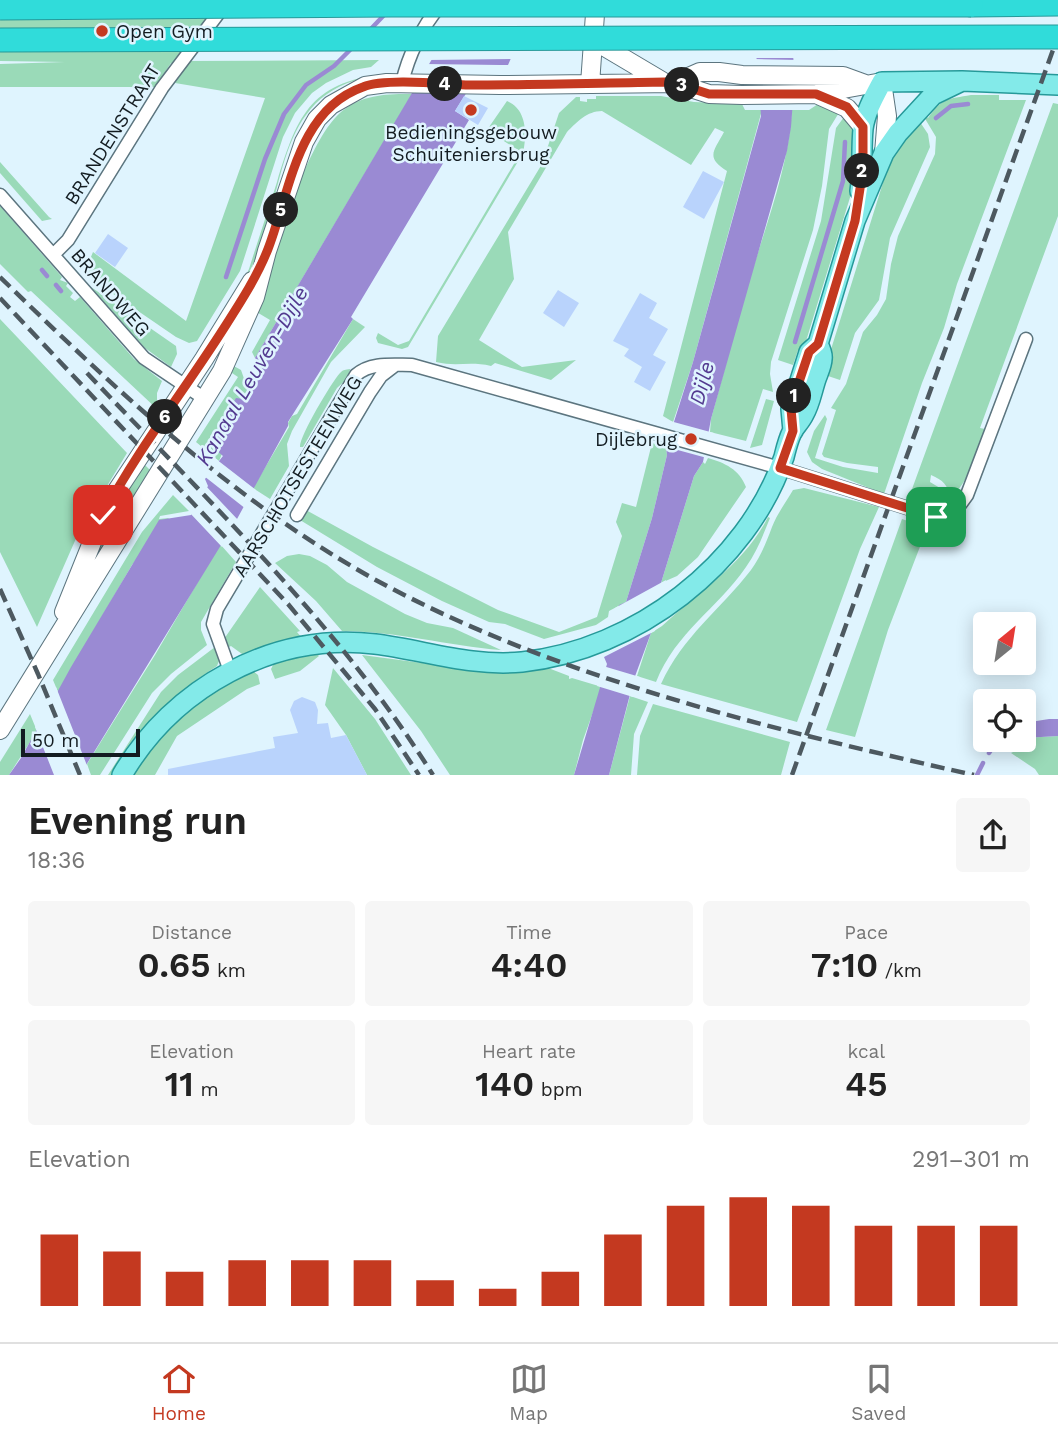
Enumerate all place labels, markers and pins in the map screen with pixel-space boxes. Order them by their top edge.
place label: Open Gym [116,20,213,43]
marker: Open Gym [94,23,110,39]
pin: 4 [428,66,462,102]
pin: 3 [664,68,700,102]
marker: Bedieningsgebouw Schuiteniersbrug [463,102,479,118]
place label: Bedieningsgebouw Schuiteniersbrug [385,121,557,166]
pin: 2 [844,154,880,188]
pin: 5 [264,192,298,228]
pin: 1 [776,378,812,414]
pin: 6 [148,400,182,434]
place label: Dijlebrug [595,428,678,451]
marker: Dijlebrug [683,431,699,447]
pin [73,485,133,545]
pin [906,487,966,547]

